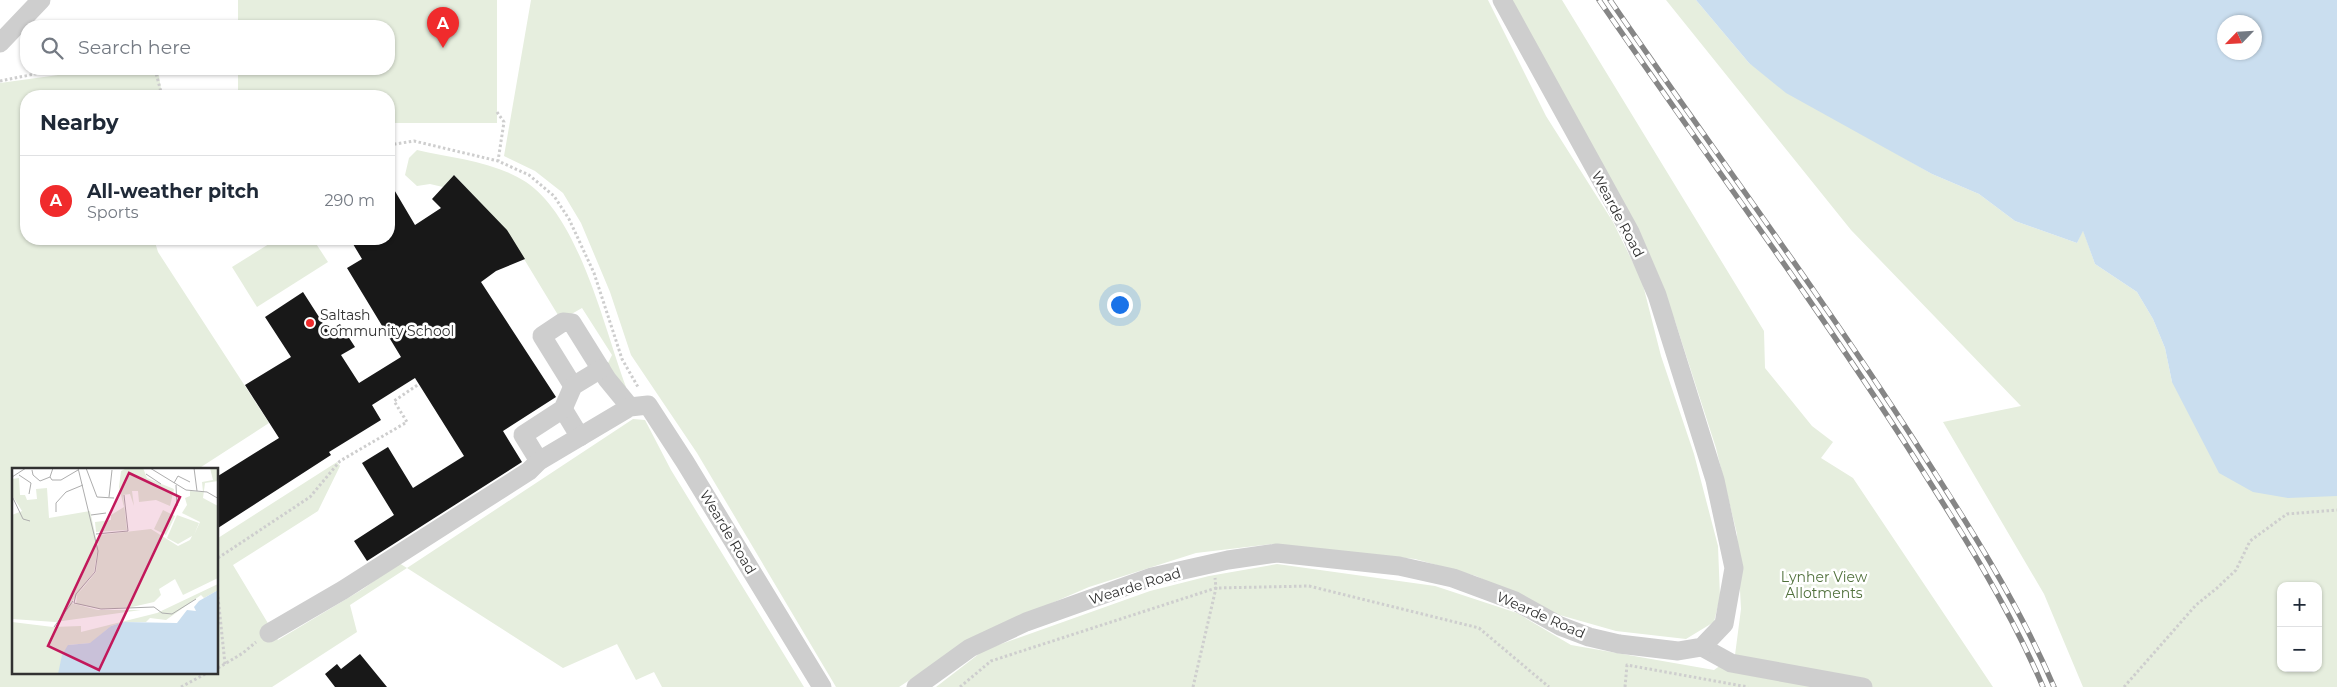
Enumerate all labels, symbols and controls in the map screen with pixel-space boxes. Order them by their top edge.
pin: A [427,7,459,48]
north arrow [2217,15,2262,60]
search box [20,20,395,75]
icon: search [38,34,66,62]
text: Search here [78,36,191,59]
text: Nearby [40,110,119,135]
street label: Wearde Road [1588,168,1648,260]
text: All-weather pitch [87,180,259,203]
text: A [50,191,62,210]
text: 290 m [324,191,375,210]
text: Sports [87,203,139,222]
your location [1107,292,1133,318]
place label: Saltash Community School [320,306,454,340]
marker: Saltash Community School [304,317,316,329]
inset map [12,468,219,674]
street label: Wearde Road [696,487,760,577]
street label: Wearde Road [1087,564,1183,608]
park label: Lynher View Allotments [1781,568,1868,602]
map controls [2277,582,2322,672]
button: + [2277,582,2322,627]
street label: Wearde Road [1494,587,1588,643]
button: − [2277,627,2322,672]

